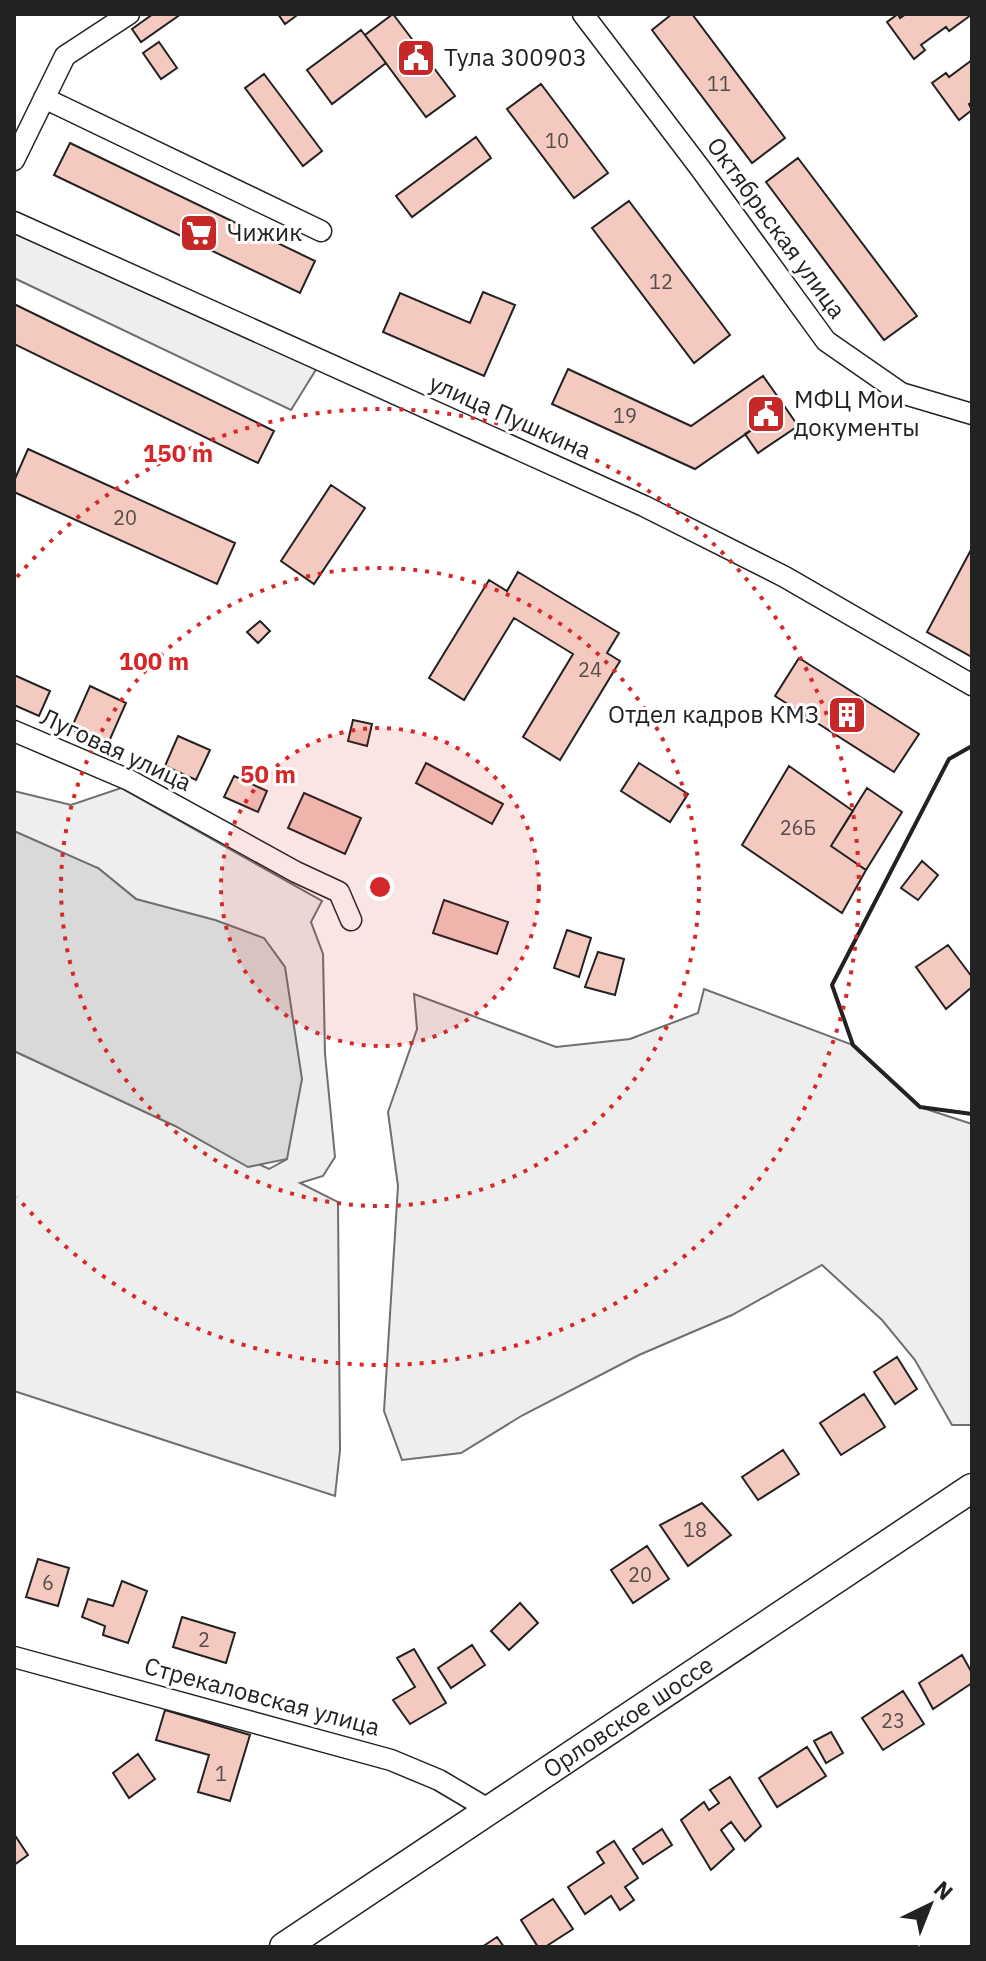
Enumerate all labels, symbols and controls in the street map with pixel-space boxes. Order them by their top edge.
public building icon: Тула 300903 [395,37,437,79]
place label: Тула 300903 [444,41,587,73]
house number: 11 [707,70,731,97]
house number: 10 [545,127,569,154]
street label: Октябрьская улица [700,130,854,325]
supermarket icon: Чижик [178,212,220,254]
place label: Чижик [227,216,302,248]
house number: 12 [649,268,673,295]
street label: улица Пушкина [424,366,597,466]
place label: МФЦ Мои документы [794,383,920,443]
public building icon: МФЦ Мои документы [745,393,787,435]
house number: 19 [613,402,637,429]
text: 150 m [143,437,213,469]
house number: 20 [113,504,137,531]
text: 100 m [119,645,189,677]
house number: 24 [578,656,602,683]
building icon: Отдел кадров КМЗ [826,694,868,736]
place label: Отдел кадров КМЗ [608,698,819,730]
street label: Луговая улица [36,700,197,798]
text: 50 m [240,758,296,790]
house number: 26Б [780,814,816,841]
centre of rings [366,873,394,901]
house number: 18 [683,1516,707,1543]
house number: 20 [628,1561,652,1588]
house number: 6 [42,1569,54,1596]
house number: 2 [198,1626,210,1653]
street label: Орловское шоссе [537,1648,719,1785]
street label: Стрекаловская улица [141,1649,384,1743]
house number: 23 [881,1707,905,1734]
house number: 1 [215,1760,227,1787]
north arrow [890,1865,970,1945]
text: N [928,1874,960,1906]

